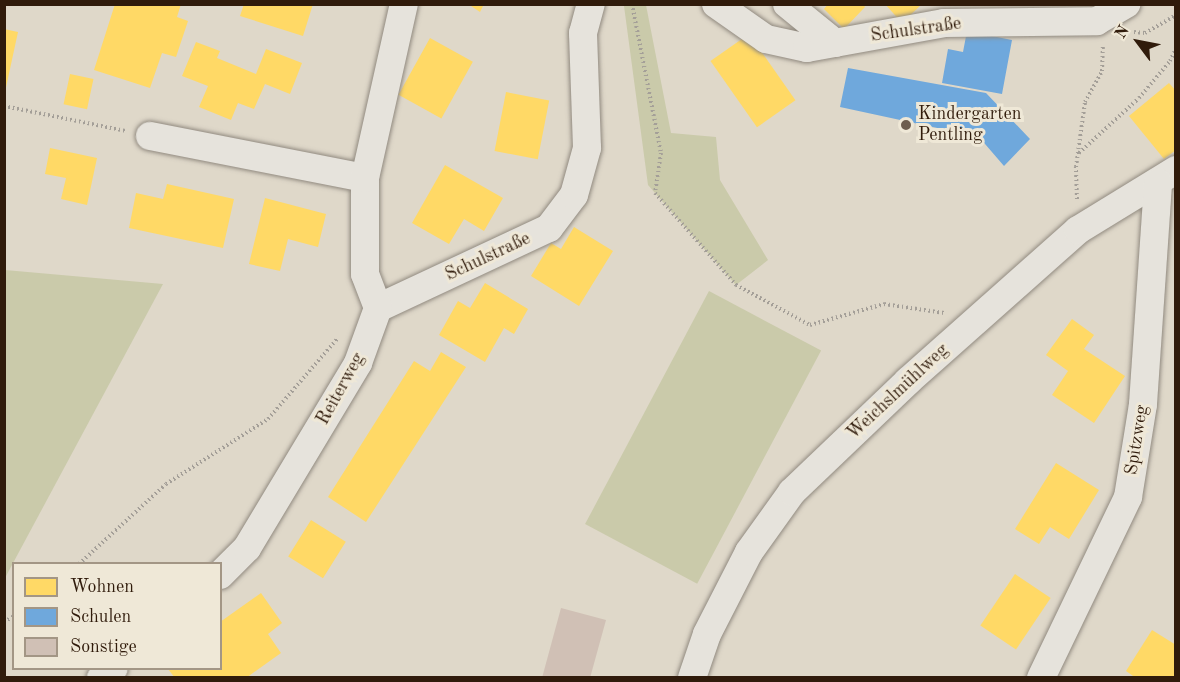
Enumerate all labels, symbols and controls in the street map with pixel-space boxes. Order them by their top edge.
north arrow [1108,12,1168,72]
street label: Schulstraße [869,13,963,47]
text: N [1113,23,1133,42]
place label: Kindergarten Pentling [918,104,1022,146]
marker: Kindergarten Pentling [899,118,913,132]
street label: Schulstraße [442,228,534,286]
street label: Weichslmühlweg [843,340,953,444]
street label: Reiterweg [312,349,370,429]
street label: Spitzweg [1121,403,1153,477]
legend [12,562,222,670]
text: Wohnen [70,578,134,596]
text: Schulen [70,608,131,626]
text: Sonstige [70,638,137,656]

